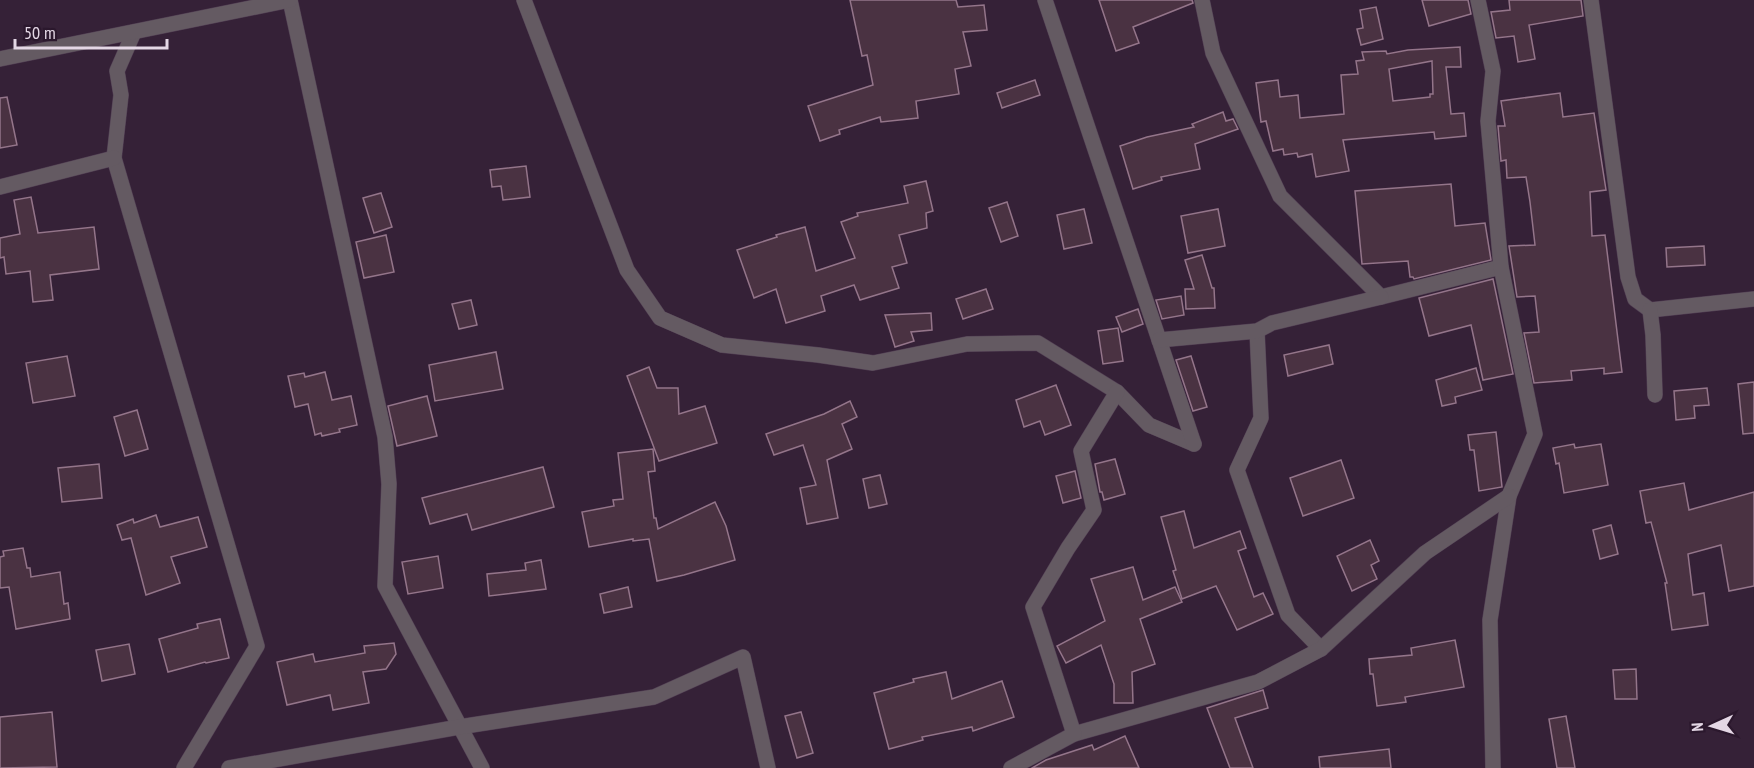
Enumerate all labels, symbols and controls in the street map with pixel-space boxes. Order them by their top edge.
scale bar [15,12,166,50]
text: 50 m [24,21,56,44]
north arrow [1682,696,1742,756]
text: N [1687,722,1707,732]

